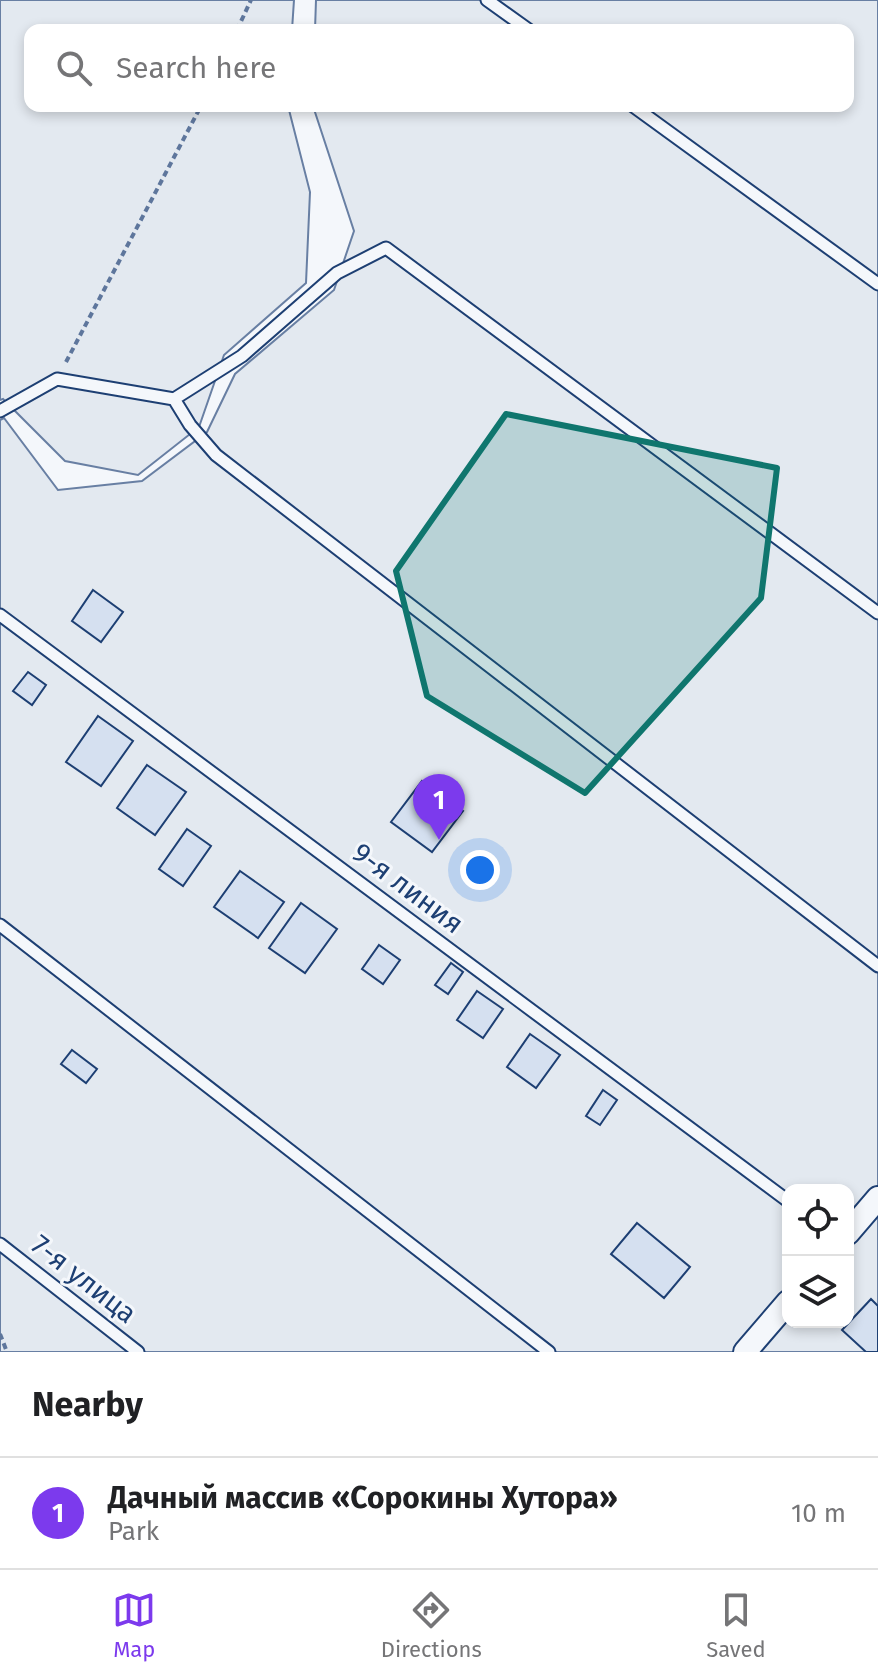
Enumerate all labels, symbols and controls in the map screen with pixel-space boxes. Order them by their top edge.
search box [24,24,854,112]
icon: search [52,46,96,90]
text: Search here [116,50,276,86]
pin: 1 [413,774,465,840]
street label: 9-я линия [346,836,470,940]
your location [460,850,500,890]
map controls [782,1184,854,1328]
button: locate [782,1184,854,1256]
street label: 7-я улица [25,1228,143,1330]
button: layers [782,1256,854,1328]
text: Nearby [32,1384,143,1425]
text: Дачный массив «Сорокины Хутора» [108,1480,618,1516]
text: 1 [52,1498,64,1529]
text: 10 m [791,1498,846,1529]
text: Park [108,1516,159,1547]
tab: Map [112,1588,156,1663]
tab: Directions [381,1588,482,1663]
tab: Saved [706,1588,766,1663]

